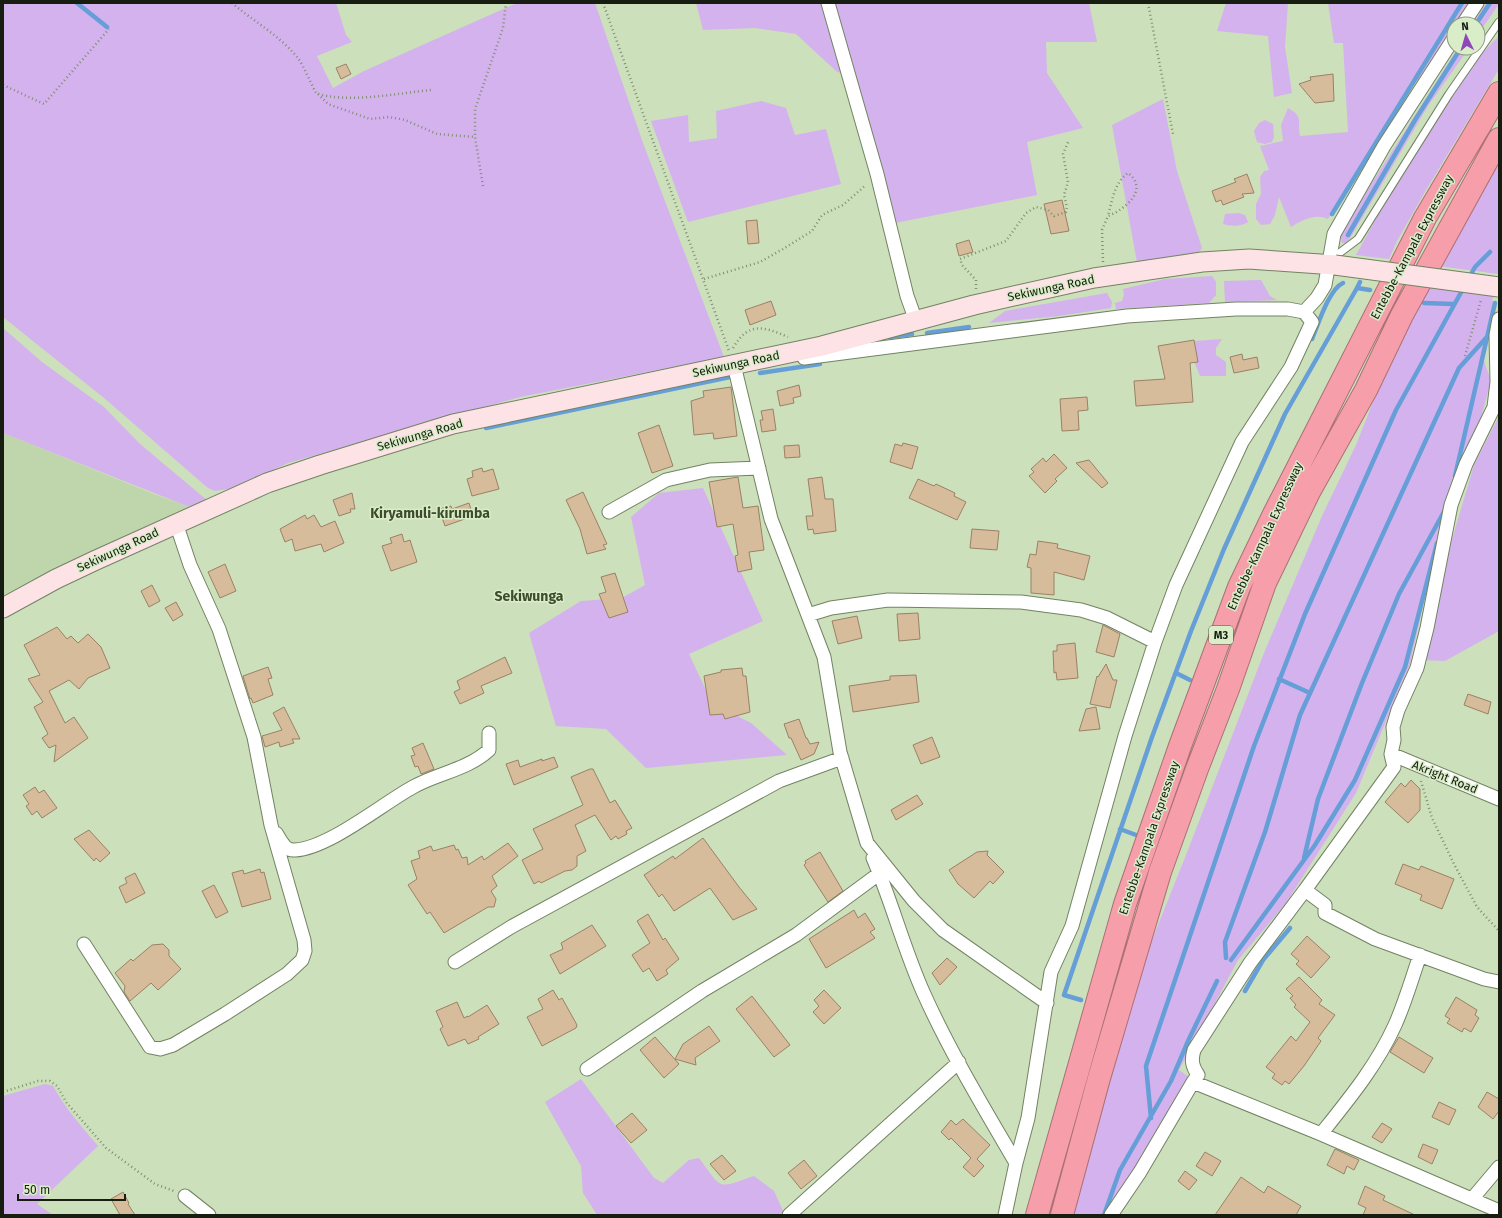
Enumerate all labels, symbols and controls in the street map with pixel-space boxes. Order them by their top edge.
north arrow [1446,16,1486,56]
text: N [1461,20,1469,33]
street label: Entebbe-Kampala Expressway [1368,172,1456,322]
street label: Sekiwunga Road [1006,272,1096,304]
street label: Sekiwunga Road [691,348,781,380]
street label: Sekiwunga Road [375,416,465,454]
street label: Entebbe-Kampala Expressway [1224,460,1306,612]
district label: Kiryamuli-kirumba [370,505,490,522]
street label: Sekiwunga Road [75,525,161,575]
district label: Sekiwunga [494,588,564,605]
road number: M3 [1209,626,1233,644]
street label: Akright Road [1410,757,1480,797]
street label: Entebbe-Kampala Expressway [1116,759,1182,917]
scale bar [18,1176,125,1202]
text: 50 m [24,1183,50,1197]

